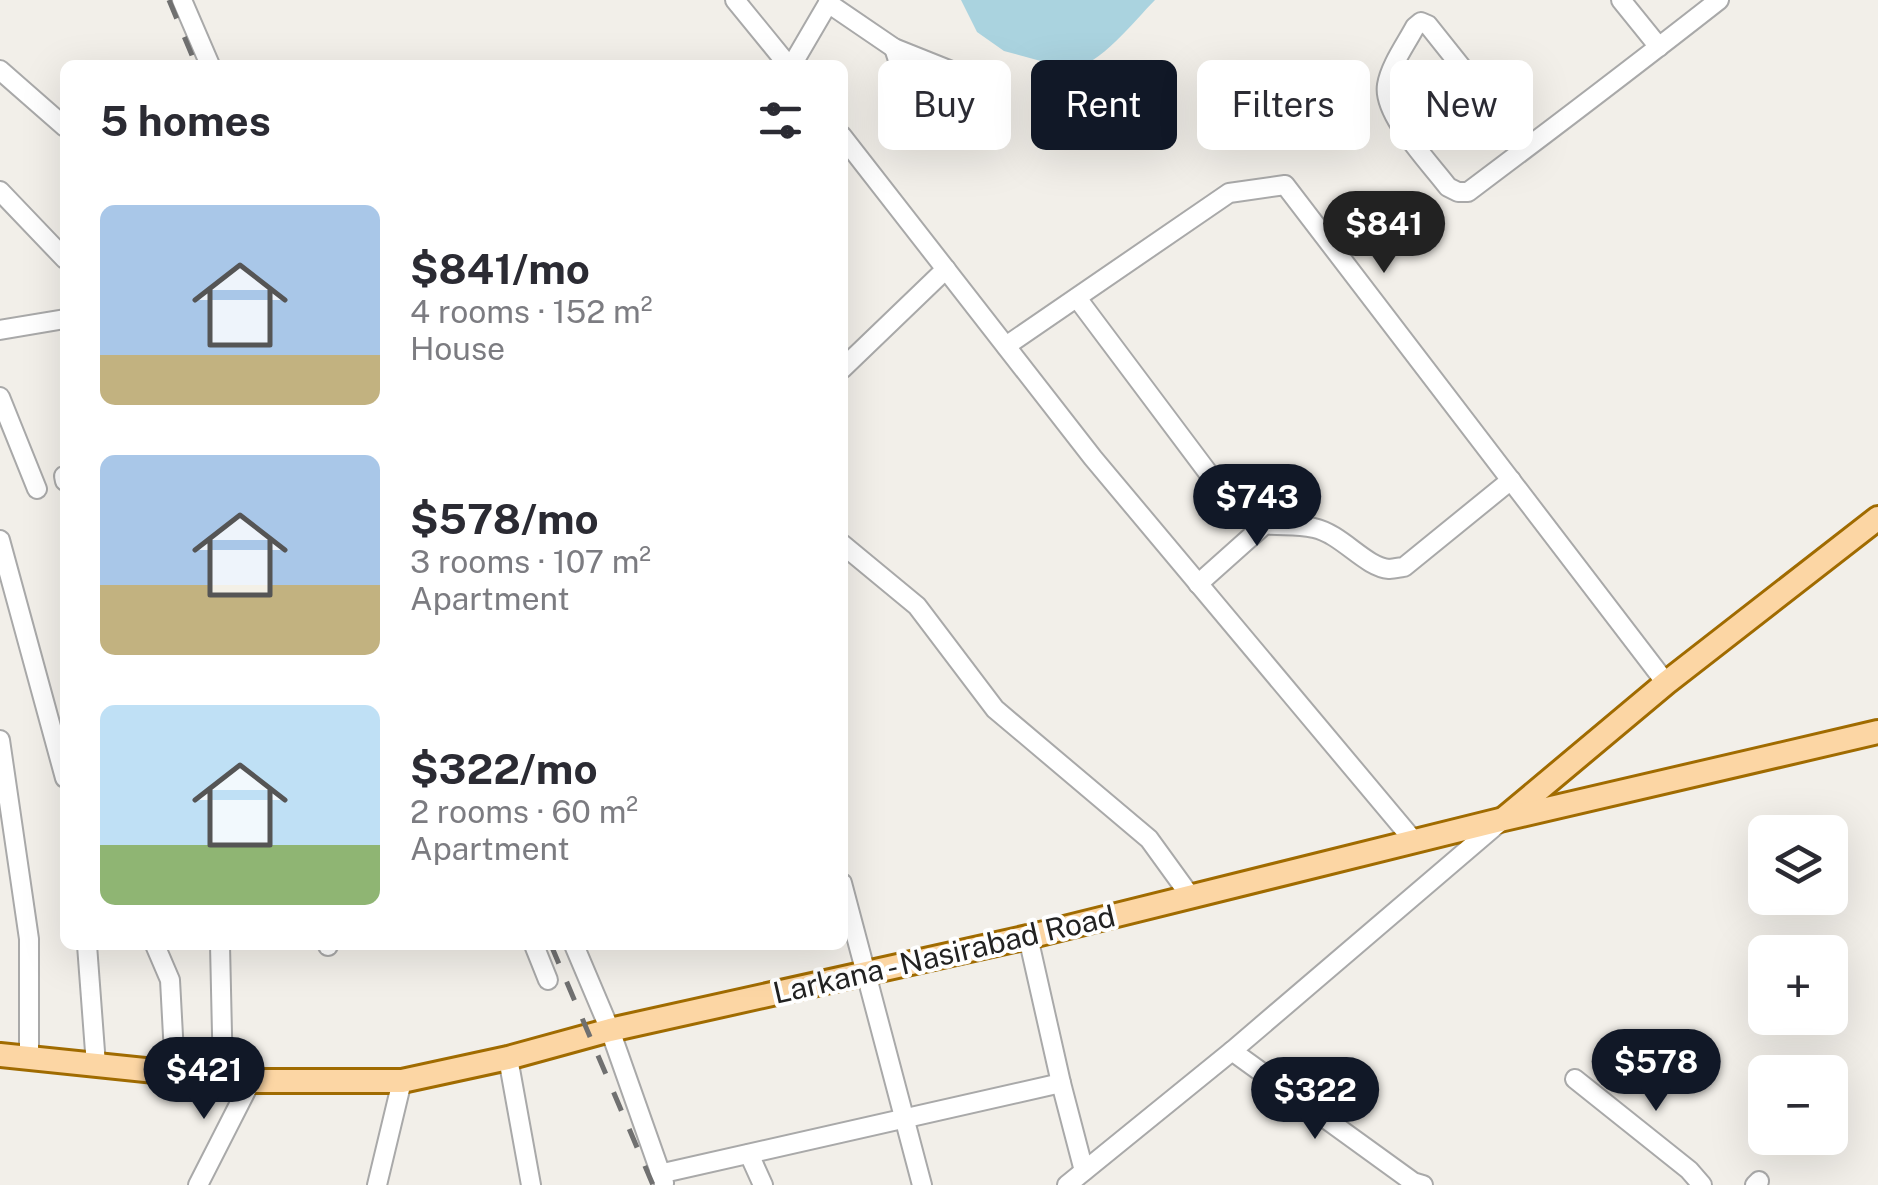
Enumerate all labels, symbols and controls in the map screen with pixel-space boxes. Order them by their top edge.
chip: Buy [878,60,1011,150]
chip: Rent [1031,60,1177,150]
chip: Filters [1197,60,1370,150]
chip: New [1390,60,1533,150]
icon: filters [753,93,808,148]
text: 5 homes [100,96,271,145]
pin: $841 [1325,191,1443,276]
text: $841 [1345,205,1423,242]
text: $841/mo [410,244,590,293]
icon: home [180,245,300,365]
text: 4 rooms · 152 m² [410,293,652,330]
text: House [410,330,505,367]
pin: $743 [1198,464,1316,549]
text: $743 [1215,478,1299,515]
text: $578/mo [410,494,599,543]
icon: home [180,495,300,615]
text: 3 rooms · 107 m² [410,543,651,580]
text: Apartment [410,580,570,617]
text: $322/mo [410,744,598,793]
icon: home [180,745,300,865]
text: 2 rooms · 60 m² [410,793,638,830]
map controls [1748,815,1848,1155]
button: layers [1748,815,1848,915]
text: Apartment [410,830,570,867]
street label: Larkana - Nasirabad Road [770,897,1118,1011]
button: + [1748,935,1848,1035]
pin: $578 [1597,1029,1715,1114]
pin: $421 [145,1037,263,1122]
text: $578 [1614,1043,1698,1080]
text: $421 [166,1051,242,1088]
button: − [1748,1055,1848,1155]
pin: $322 [1256,1057,1374,1142]
text: $322 [1273,1071,1357,1108]

